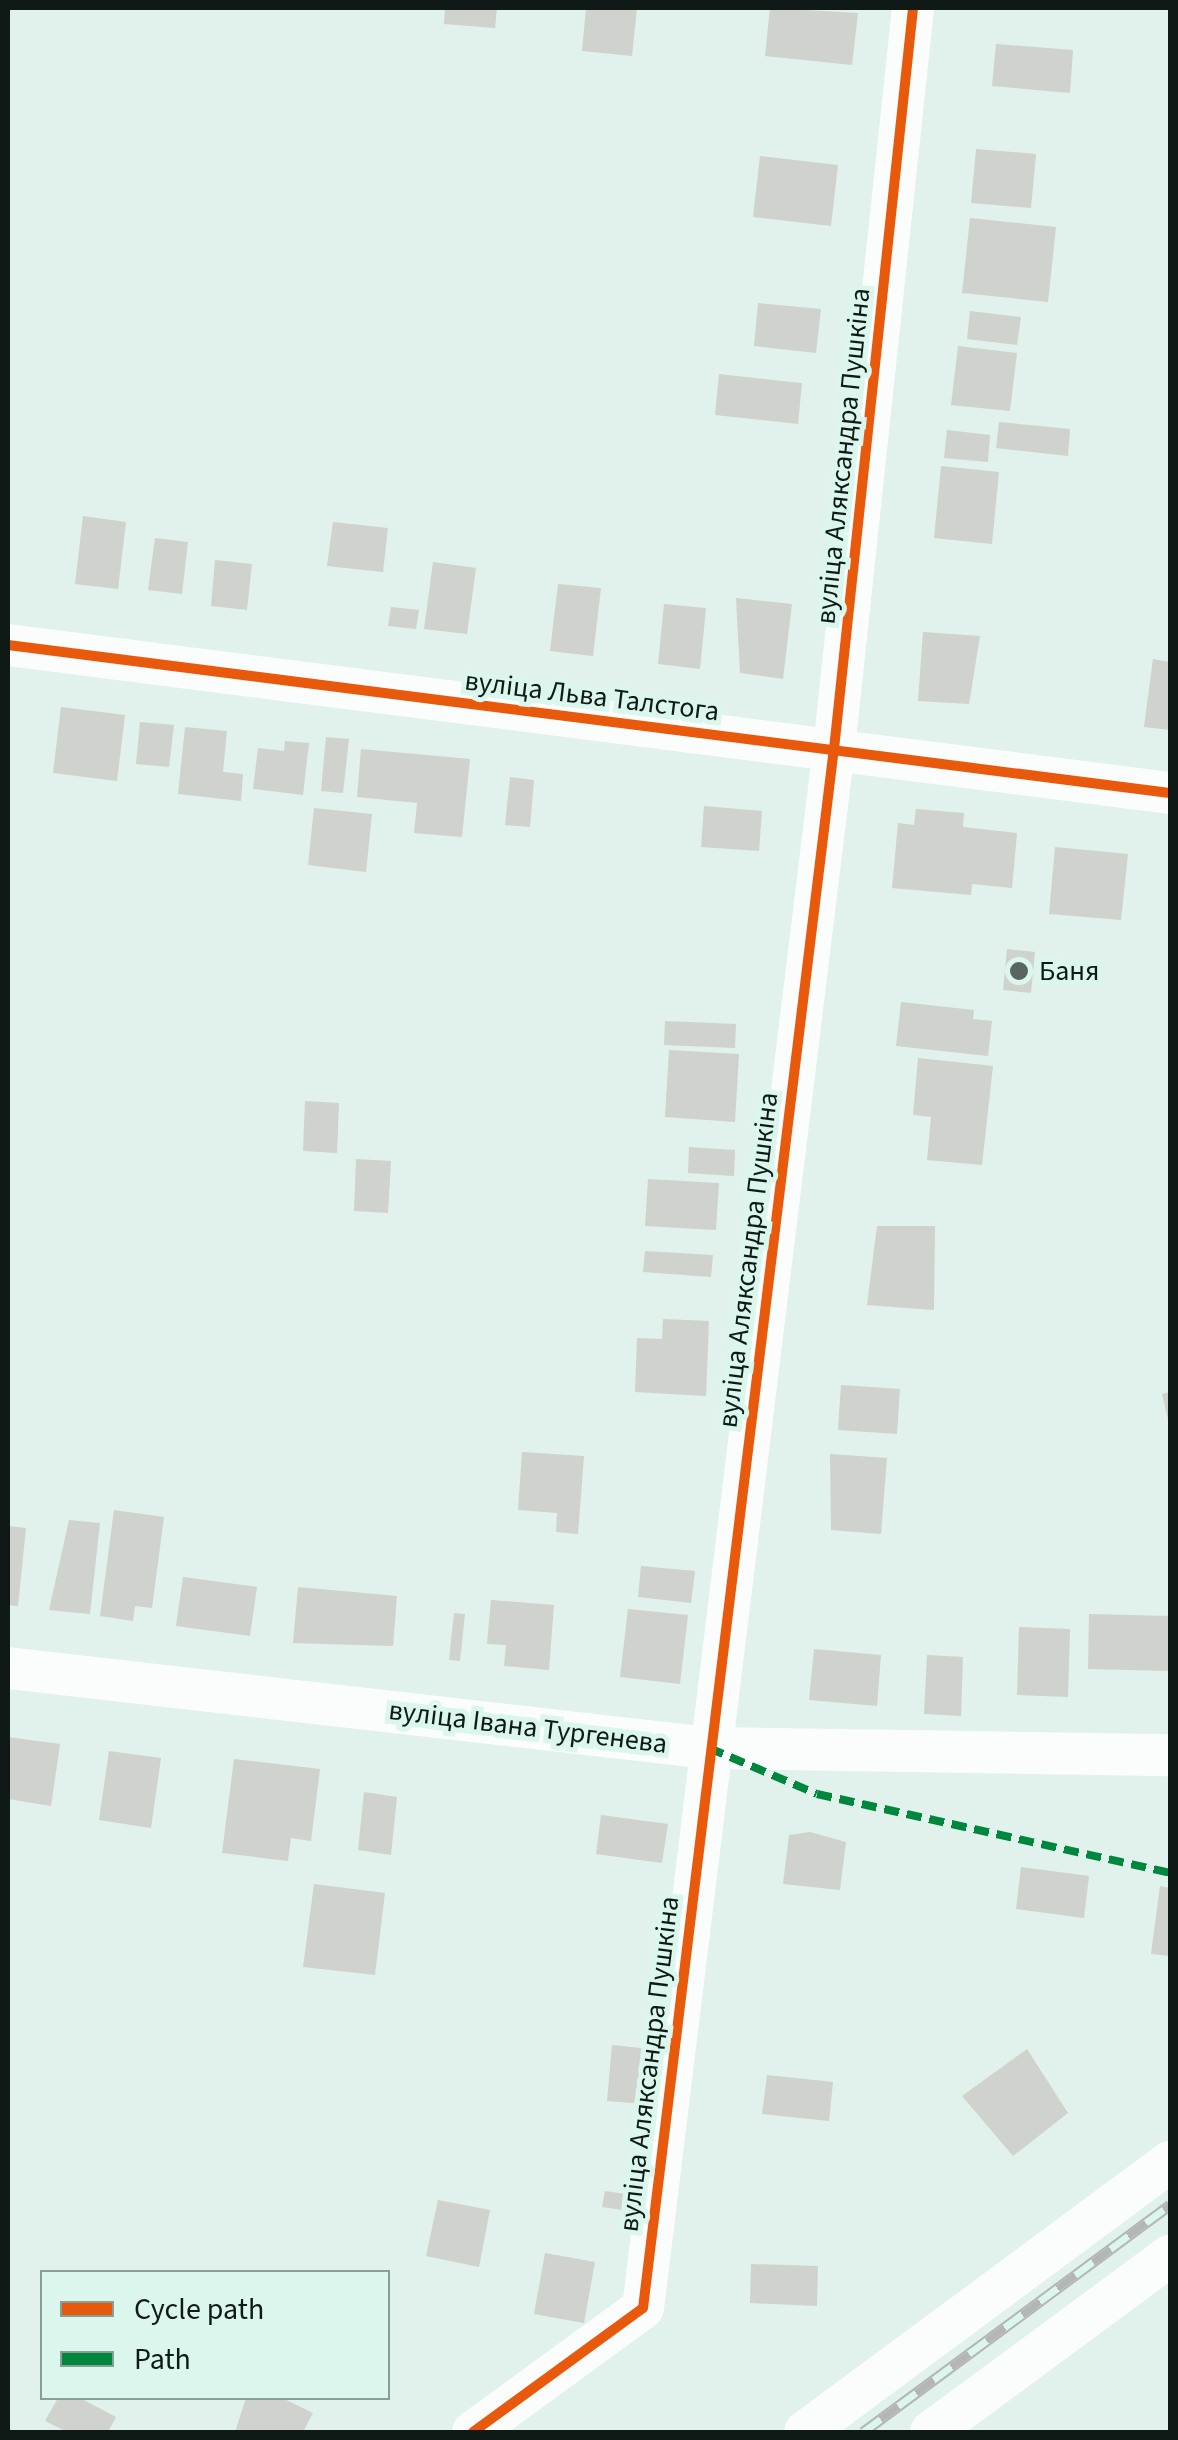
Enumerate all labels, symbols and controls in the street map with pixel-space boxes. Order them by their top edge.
street label: вуліца Аляксандра Пушкіна [809,286,877,626]
street label: вуліца Льва Талстога [463,664,721,728]
place label: Баня [1039,954,1100,988]
marker: Баня [1008,960,1030,982]
street label: вуліца Аляксандра Пушкіна [711,1090,785,1430]
street label: вуліца Івана Тургенева [387,1693,669,1761]
street label: вуліца Аляксандра Пушкіна [612,1894,686,2234]
legend [40,2270,390,2400]
text: Cycle path [134,2288,264,2331]
text: Path [134,2338,191,2381]

